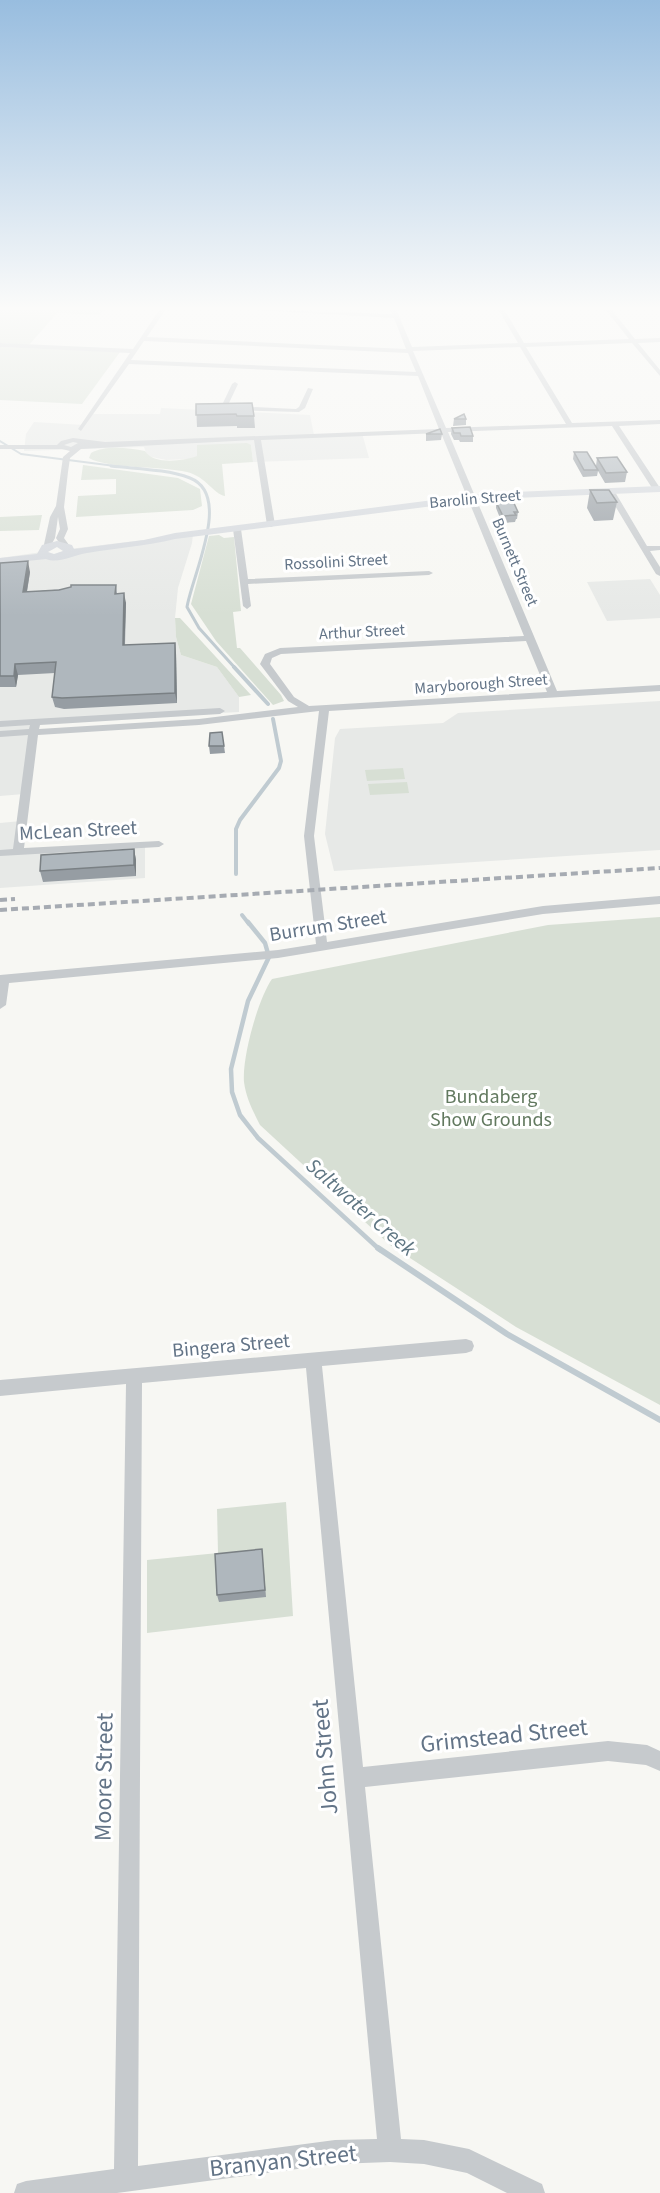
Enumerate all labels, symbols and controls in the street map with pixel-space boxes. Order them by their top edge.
street label: Barolin Street [428,484,522,514]
street label: Burnett Street [487,514,544,610]
street label: Rossolini Street [284,548,389,576]
street label: Arthur Street [319,619,406,645]
street label: Maryborough Street [414,668,549,700]
street label: McLean Street [18,814,138,848]
street label: Burrum Street [267,903,389,949]
park label: Bundaberg Show Grounds [430,1083,552,1134]
water label: Saltwater Creek [300,1151,423,1264]
street label: Bingera Street [171,1327,291,1365]
street label: John Street [303,1698,347,1816]
street label: Grimstead Street [419,1710,589,1762]
street label: Moore Street [85,1713,123,1841]
street label: Branyan Street [208,2136,358,2186]

